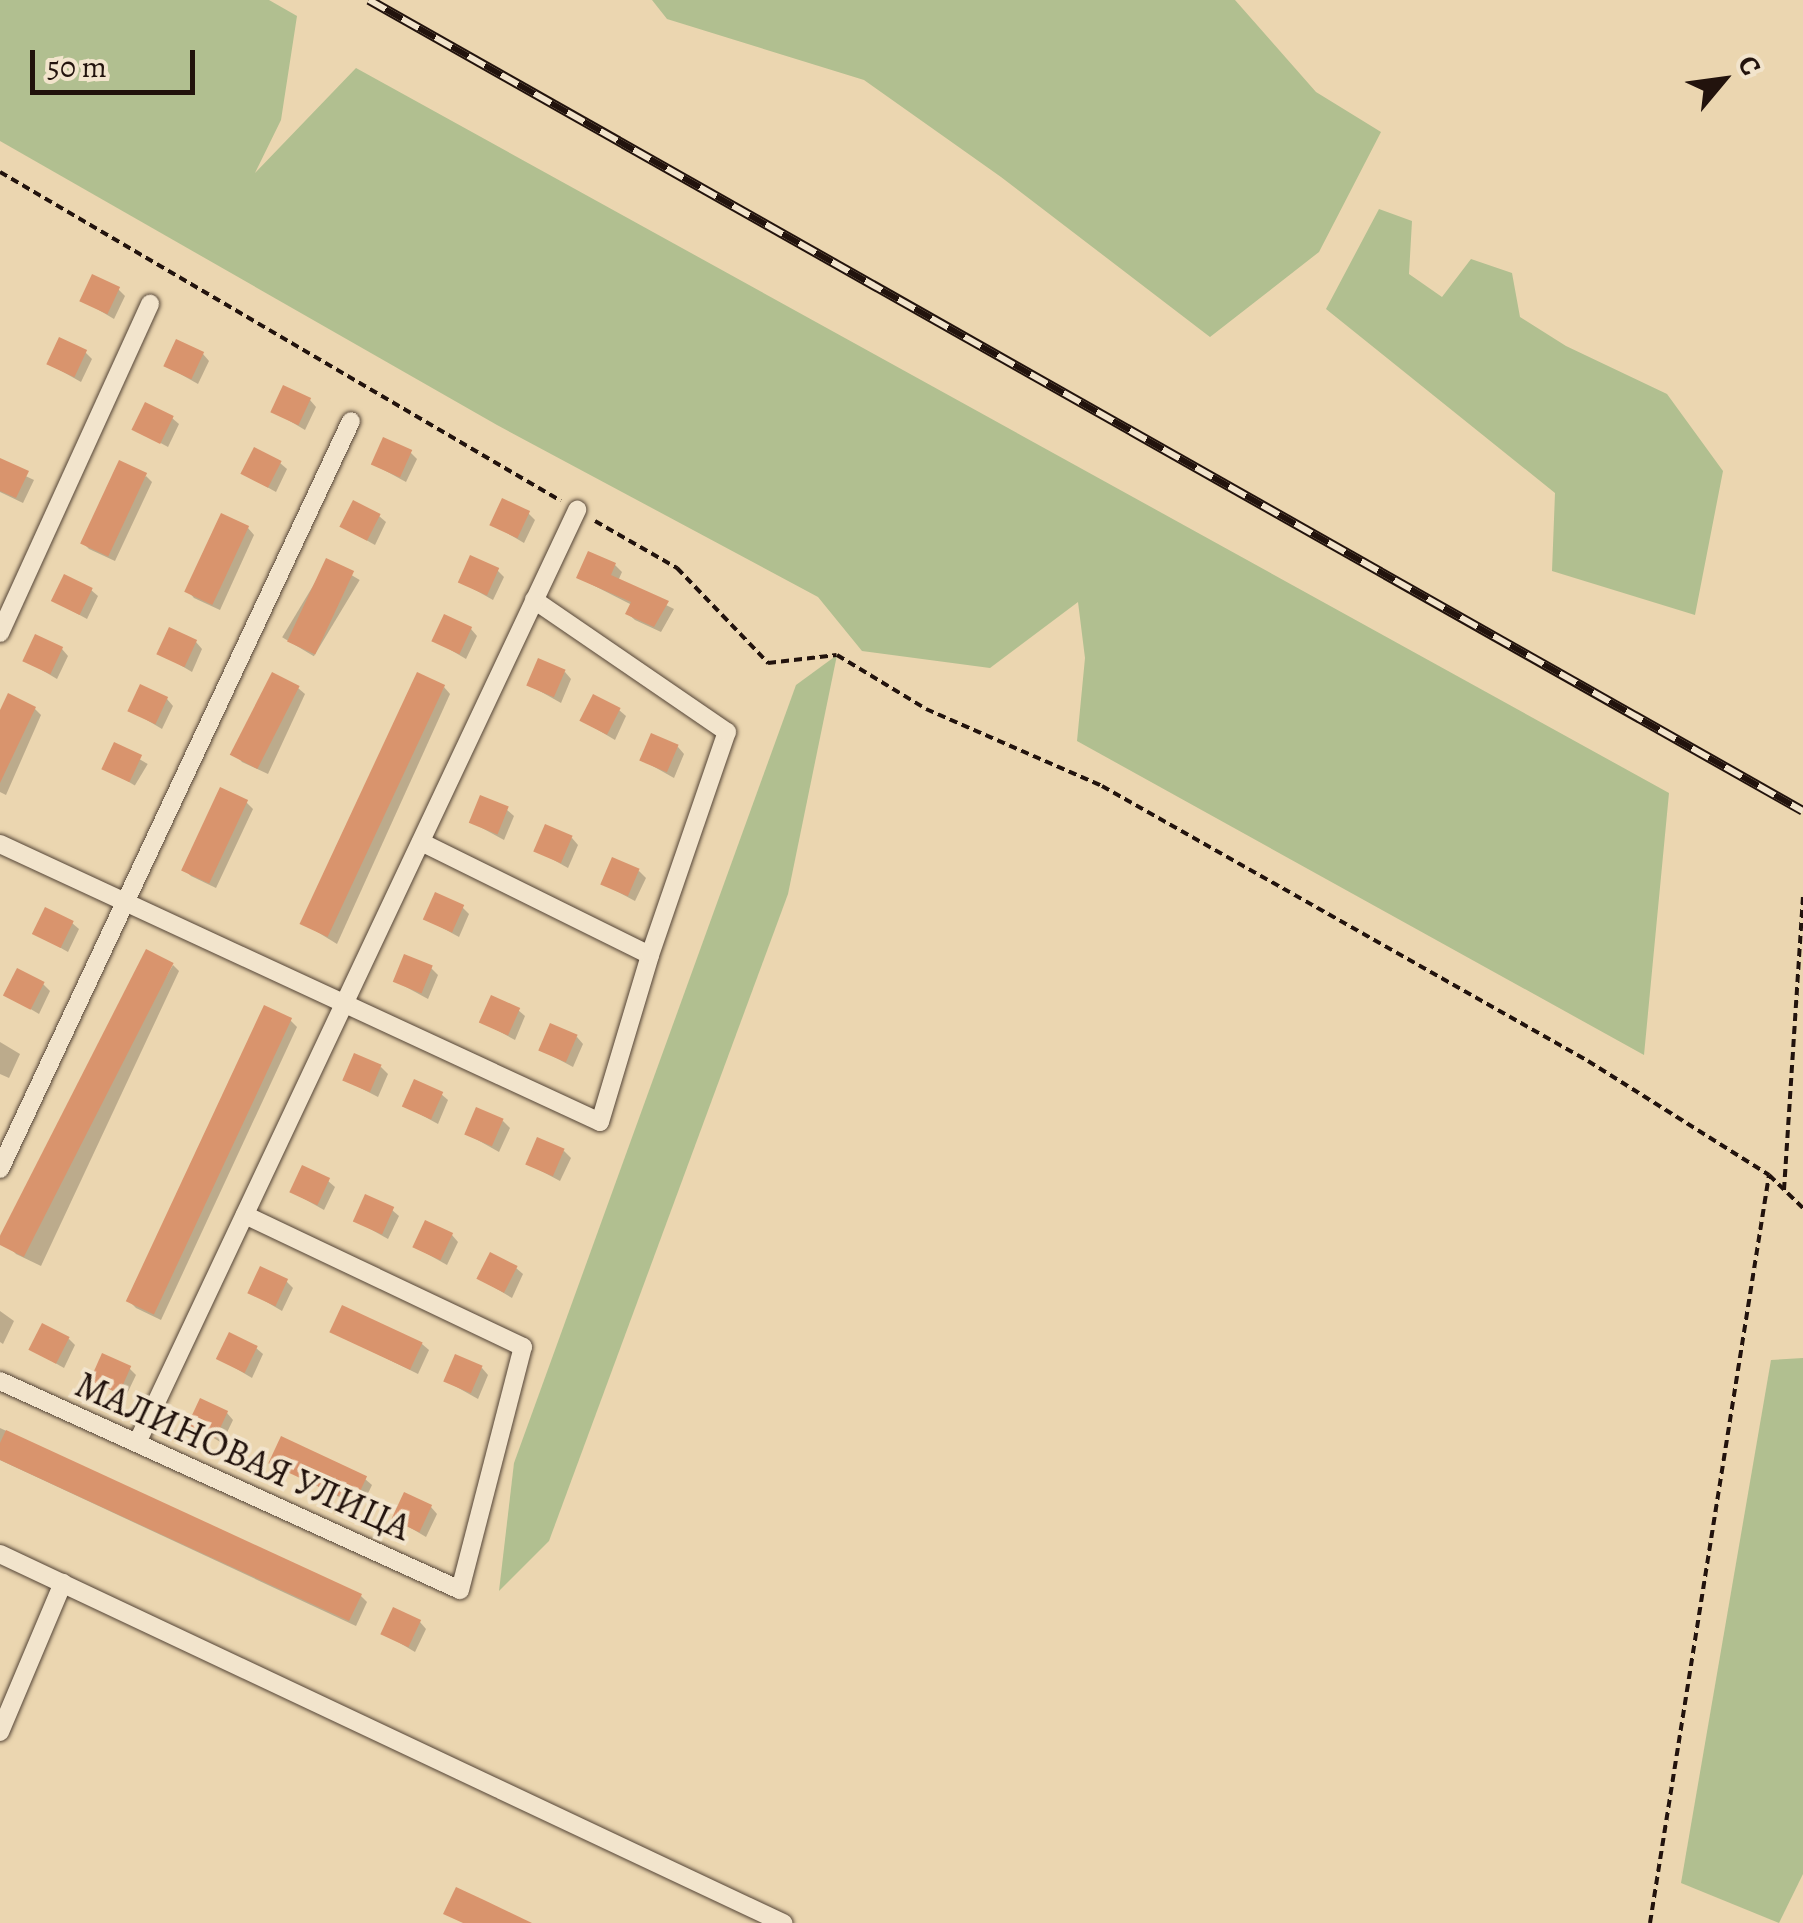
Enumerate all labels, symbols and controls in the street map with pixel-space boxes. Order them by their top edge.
scale bar [35,30,200,92]
north arrow [1673,30,1773,130]
text: 50 m [47,47,107,87]
text: С [1728,49,1770,82]
street label: МАЛИНОВАЯ УЛИЦА [68,1362,418,1550]

